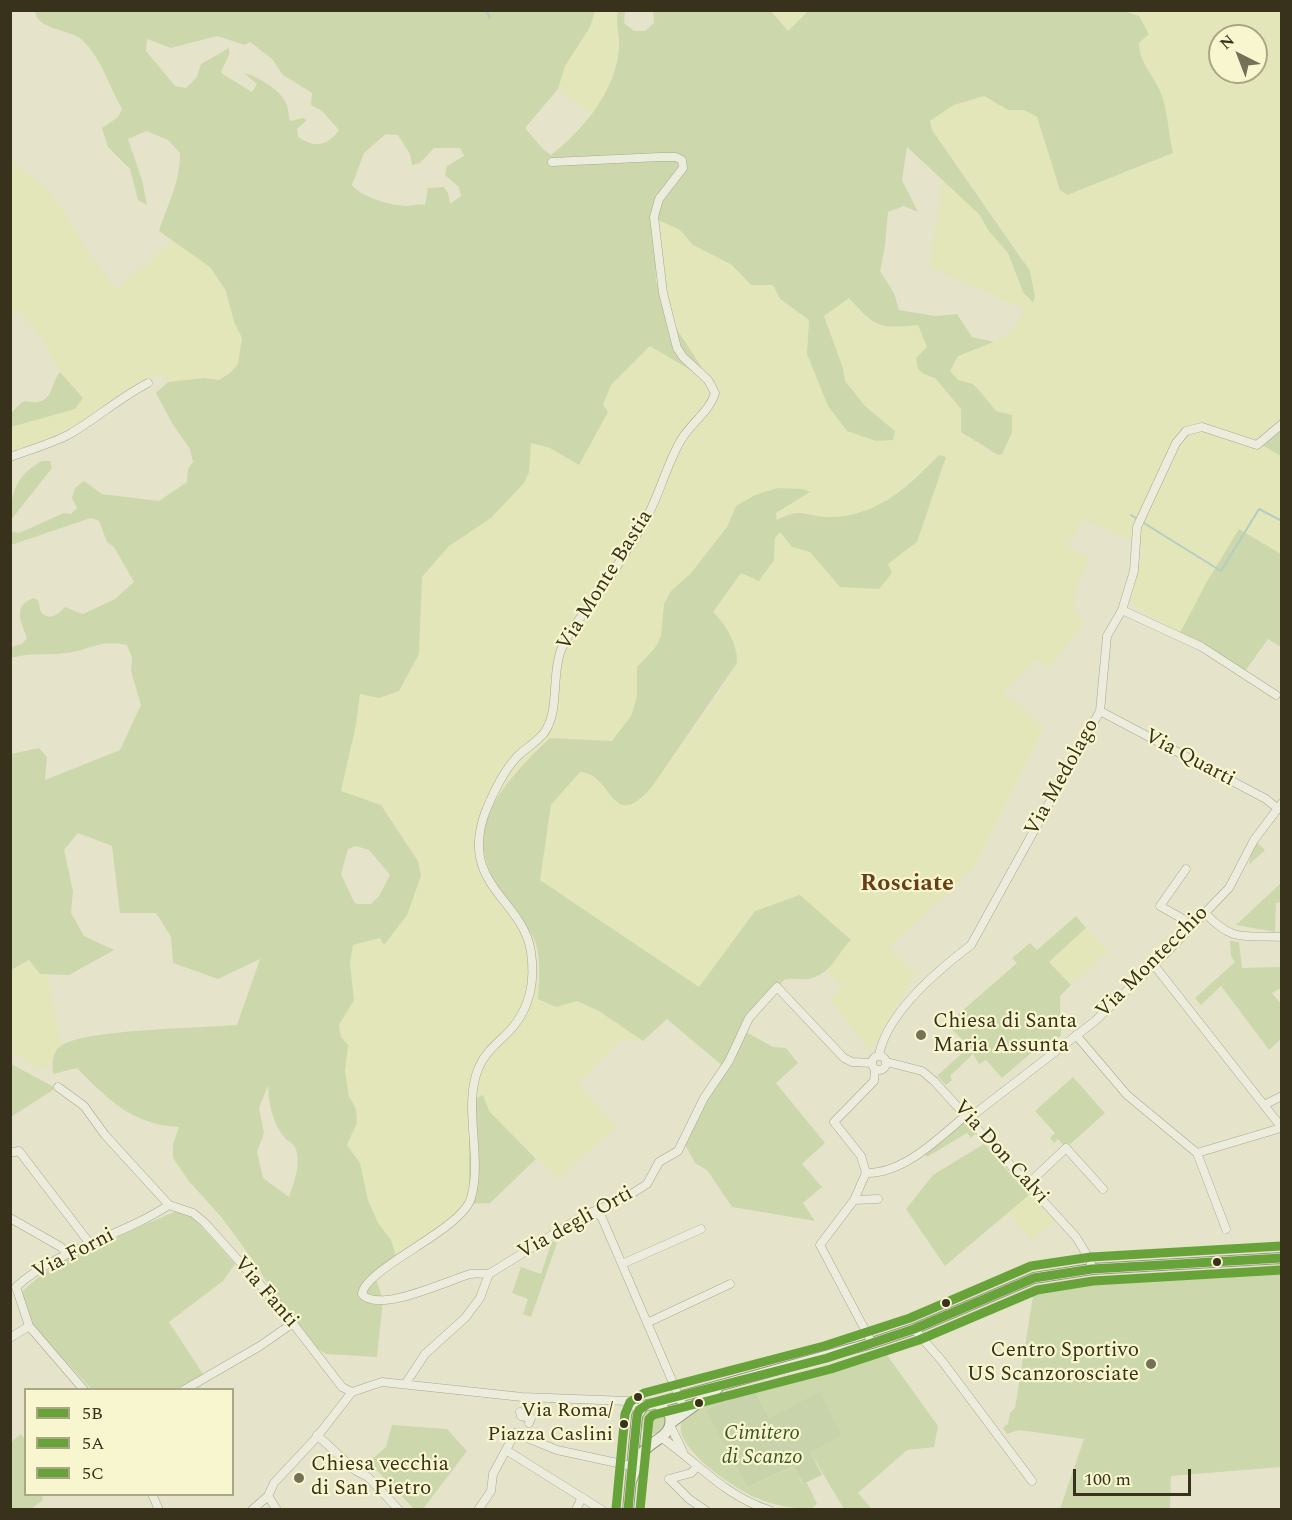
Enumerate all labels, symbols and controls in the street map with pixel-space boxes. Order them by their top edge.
north arrow [1208,24,1268,84]
text: N [1214,29,1240,55]
street label: Via Monte Bastia [553,506,659,656]
street label: Via Medolago [1020,715,1106,841]
street label: Via Quarti [1139,725,1239,793]
district label: Rosciate [860,871,954,899]
street label: Via Montecchio [1091,901,1215,1025]
place label: Chiesa di Santa Maria Assunta [933,1010,1077,1060]
marker: Chiesa di Santa Maria Assunta [914,1028,928,1042]
street label: Via Don Calvi [947,1096,1053,1210]
street label: Via degli Orti [514,1182,638,1266]
street label: Via Forni [29,1224,119,1286]
street label: Via Fanti [227,1252,303,1334]
unlabelled marker [1211,1256,1223,1268]
unlabelled marker [940,1297,952,1309]
place label: Centro Sportivo US Scanzorosciate [967,1339,1139,1389]
marker: Centro Sportivo US Scanzorosciate [1144,1357,1158,1371]
legend [24,1388,234,1496]
unlabelled marker [632,1391,644,1403]
unlabelled marker [693,1397,705,1409]
text: 5B [82,1400,103,1427]
place label: Via Roma/ Piazza Caslini [487,1400,613,1447]
marker: Via Roma/ Piazza Caslini [618,1418,630,1430]
park label: Cimitero di Scanzo [721,1422,803,1472]
text: 5A [82,1430,105,1457]
place label: Chiesa vecchia di San Pietro [311,1453,449,1503]
scale bar [1076,1457,1194,1495]
text: 5C [82,1460,104,1487]
text: 100 m [1084,1466,1131,1493]
marker: Chiesa vecchia di San Pietro [292,1471,306,1485]

